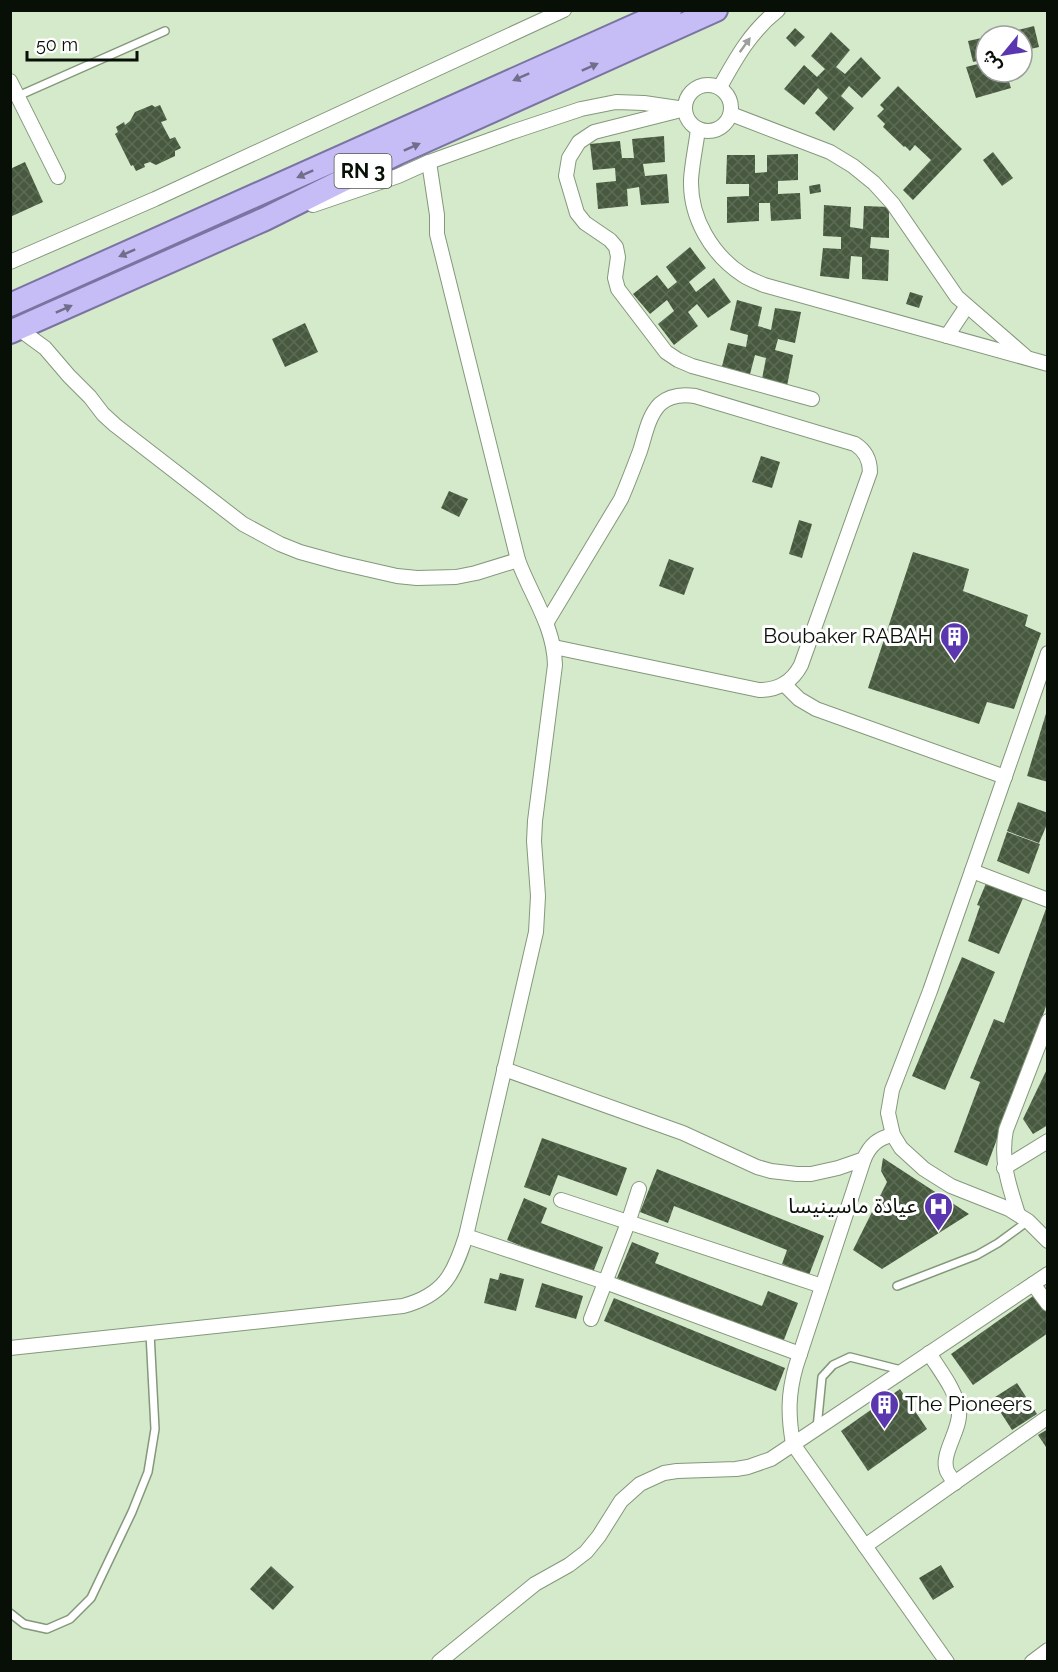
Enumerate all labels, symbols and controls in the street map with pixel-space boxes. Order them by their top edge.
scale bar [27,24,136,62]
north arrow [974,24,1034,84]
text: 50 m [36,34,78,55]
one-way arrow [738,38,750,53]
text: ش [978,47,1005,75]
one-way arrow [582,62,600,72]
one-way arrow [512,72,530,82]
one-way arrow [404,142,422,152]
road number: RN 3 [334,154,392,188]
one-way arrow [295,169,313,179]
one-way arrow [118,249,135,258]
one-way arrow [55,303,73,313]
building icon: Boubaker RABAH [938,620,970,662]
place label: Boubaker RABAH [763,623,933,648]
hospital icon: عيادة ماسينيسا [922,1190,954,1232]
place label: عيادة ماسينيسا [788,1193,917,1218]
building icon: The Pioneers [868,1388,900,1430]
place label: The Pioneers [905,1391,1032,1416]

